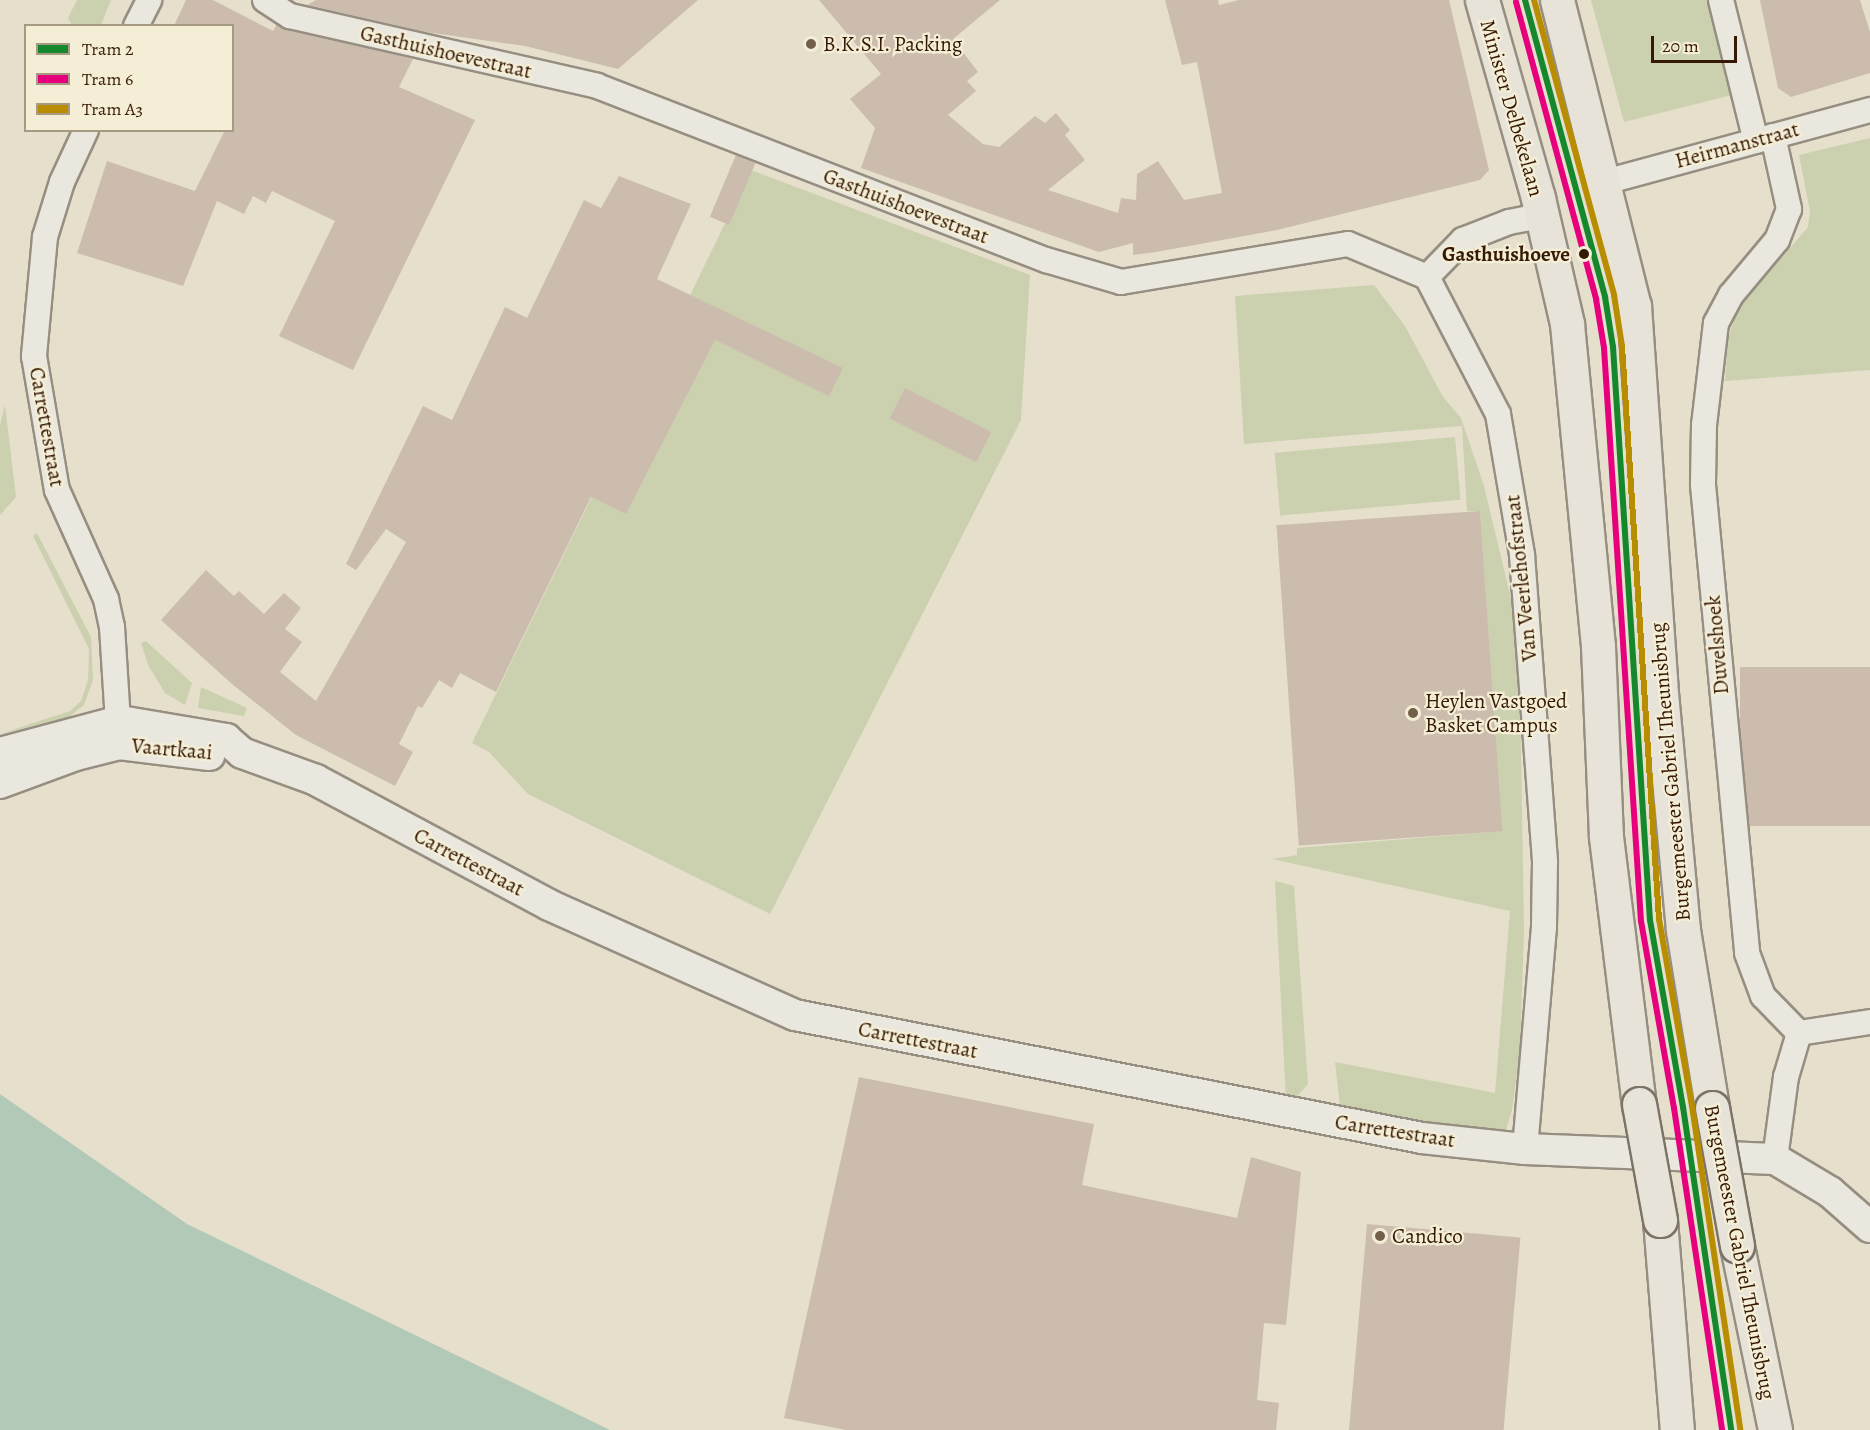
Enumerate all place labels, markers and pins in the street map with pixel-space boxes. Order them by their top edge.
place label: B.K.S.I. Packing [823,31,963,57]
marker: B.K.S.I. Packing [804,37,818,51]
place label: Gasthuishoeve [1442,241,1570,267]
marker: Gasthuishoeve [1575,245,1593,263]
place label: Heylen Vastgoed Basket Campus [1425,688,1567,738]
marker: Heylen Vastgoed Basket Campus [1406,706,1420,720]
place label: Candico [1392,1223,1463,1249]
marker: Candico [1373,1229,1387,1243]

